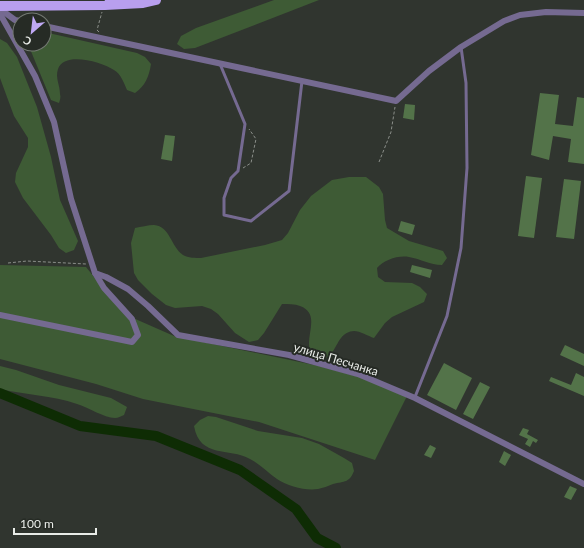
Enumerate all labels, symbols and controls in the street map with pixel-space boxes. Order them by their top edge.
north arrow [12,12,52,52]
text: С [20,33,33,49]
street label: улица Песчанка [292,339,380,379]
scale bar [14,510,96,536]
text: 100 m [20,516,54,531]

